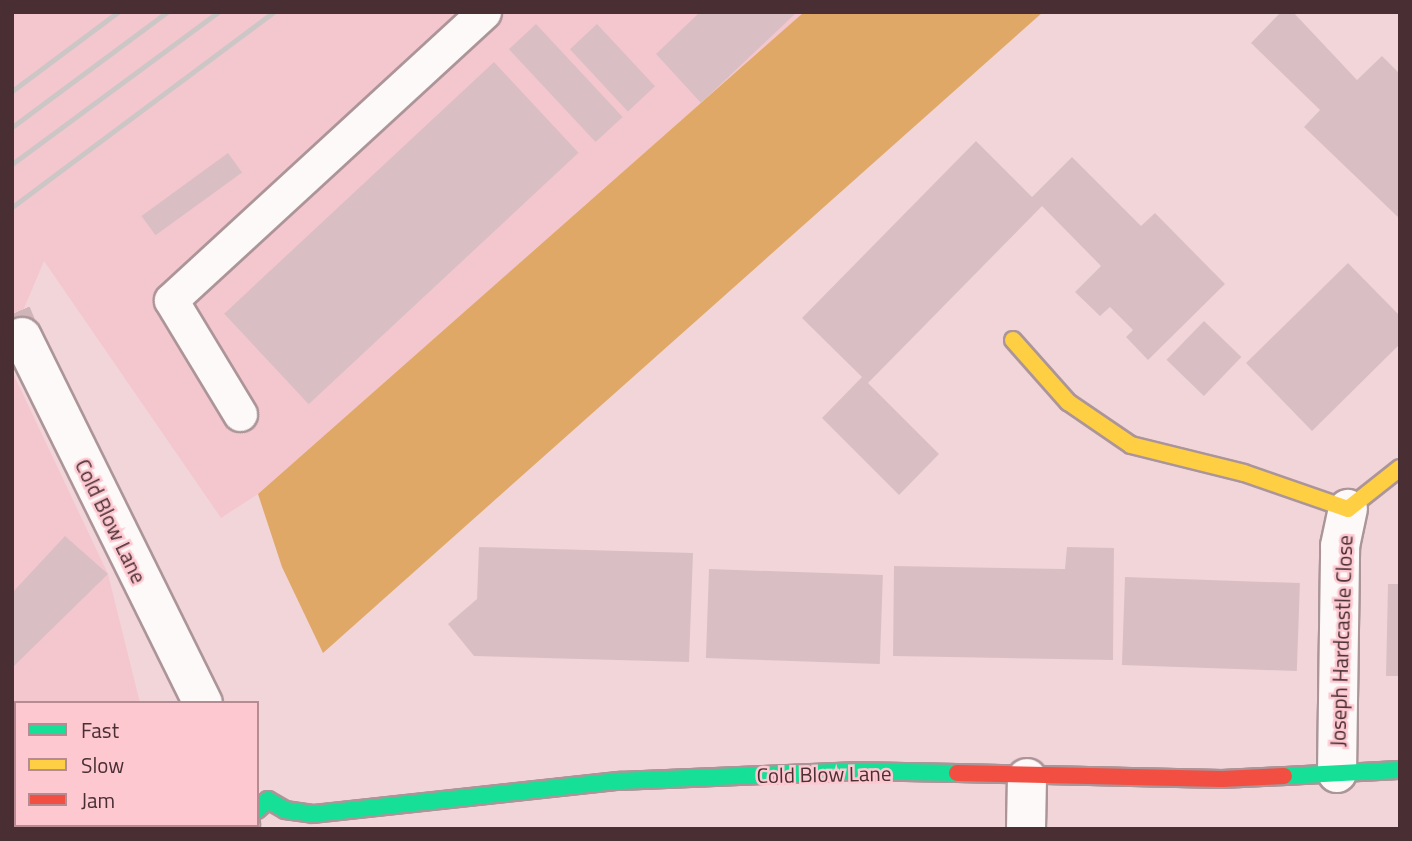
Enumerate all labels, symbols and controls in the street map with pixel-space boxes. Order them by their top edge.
street label: Cold Blow Lane [70,455,152,587]
street label: Joseph Hardcastle Close [1325,535,1357,747]
legend [14,701,259,827]
text: Fast [81,714,119,746]
text: Slow [81,749,124,781]
street label: Cold Blow Lane [756,760,892,788]
text: Jam [81,784,115,816]

